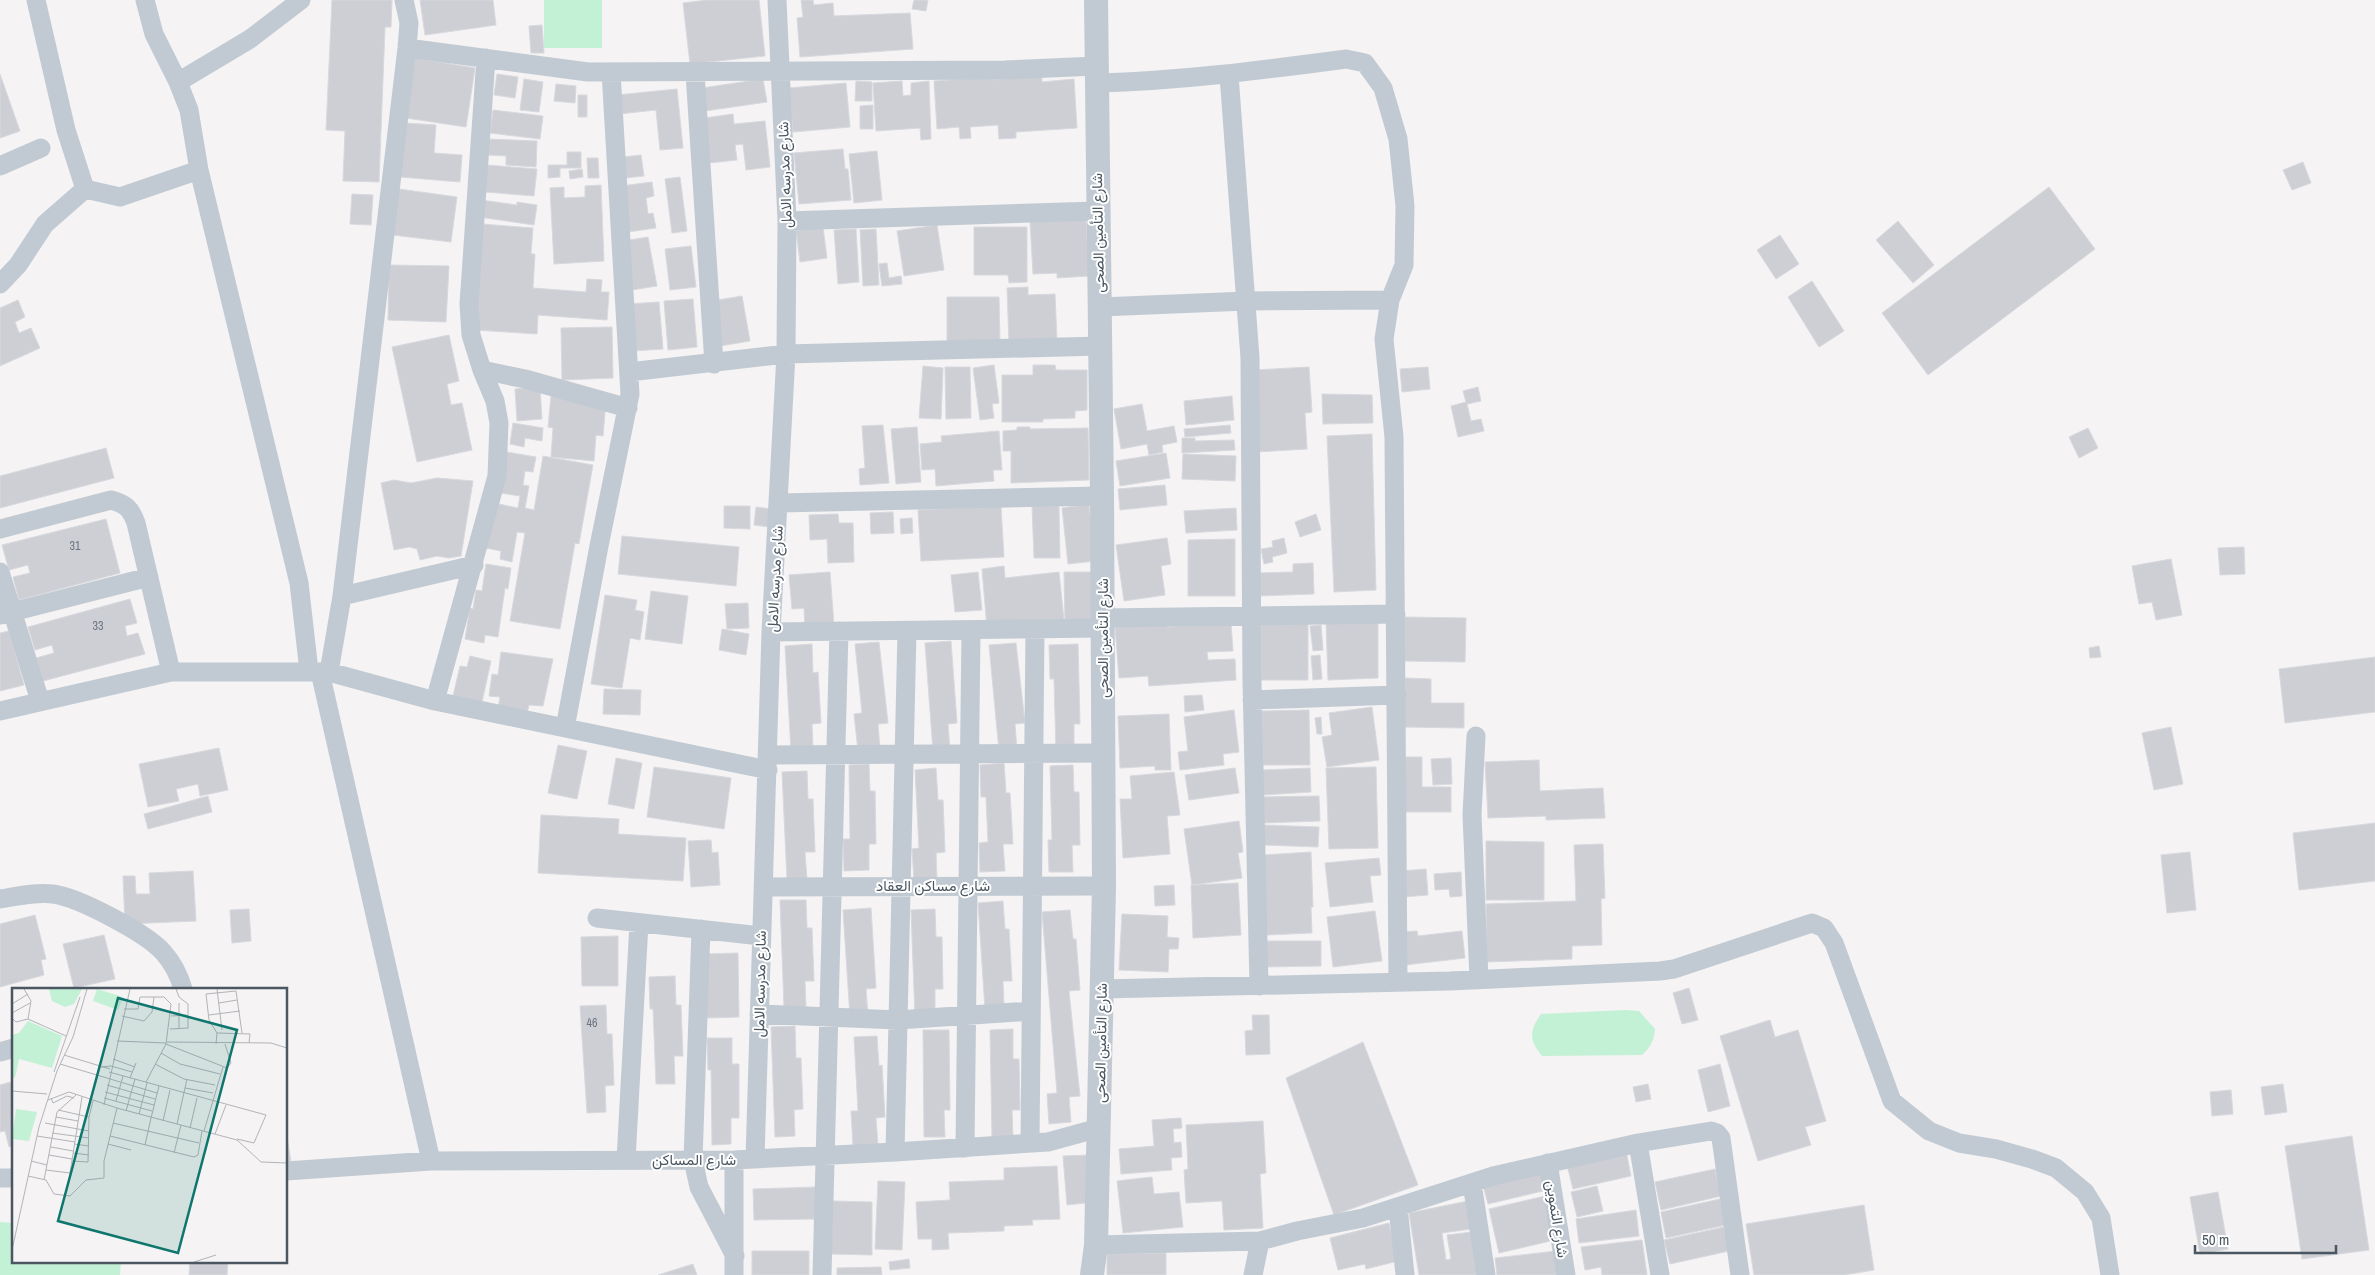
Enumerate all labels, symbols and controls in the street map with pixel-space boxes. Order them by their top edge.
street label: شارع مدرسه الامل [772,121,798,229]
street label: شارع التأمين الصحى [1086,173,1110,293]
street label: شارع مدرسه الامل [761,525,789,633]
house number: 31 [70,538,81,554]
street label: شارع التأمين الصحى [1092,578,1114,698]
house number: 33 [93,618,103,634]
street label: شارع مساكن العقاد [876,875,990,897]
street label: شارع مدرسه الامل [748,930,772,1037]
street label: شارع التأمين الصحى [1089,983,1113,1103]
inset map [12,988,288,1262]
house number: 46 [587,1015,597,1031]
street label: شارع المساكن [652,1149,736,1171]
street label: شارع التموين [1540,1179,1574,1259]
scale bar [2195,1222,2336,1254]
text: 50 m [2202,1229,2229,1250]

